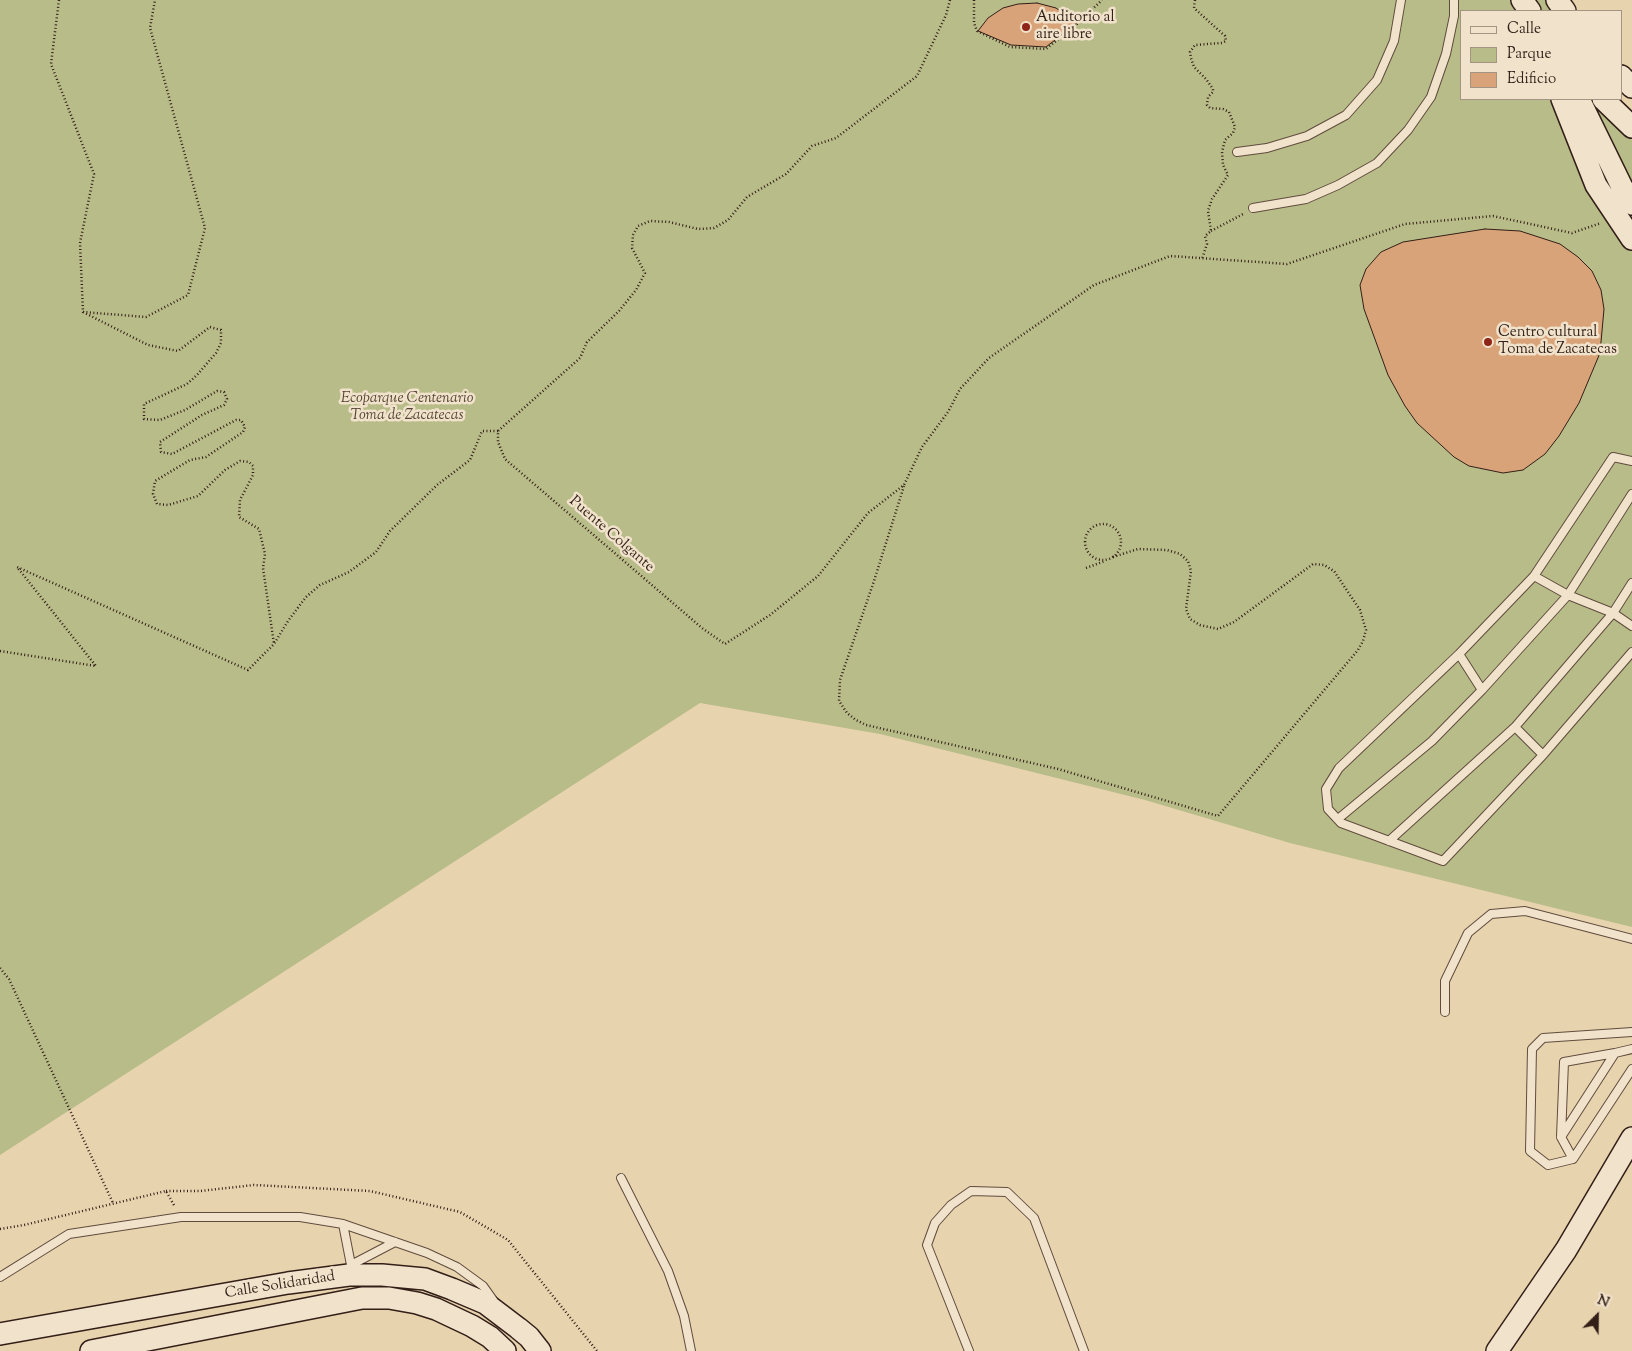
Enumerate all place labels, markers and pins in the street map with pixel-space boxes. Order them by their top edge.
place label: Auditorio al aire libre [1036,9,1115,44]
marker: Auditorio al aire libre [1020,21,1032,33]
place label: Centro cultural Toma de Zacatecas [1498,324,1617,359]
marker: Centro cultural Toma de Zacatecas [1482,336,1494,348]

